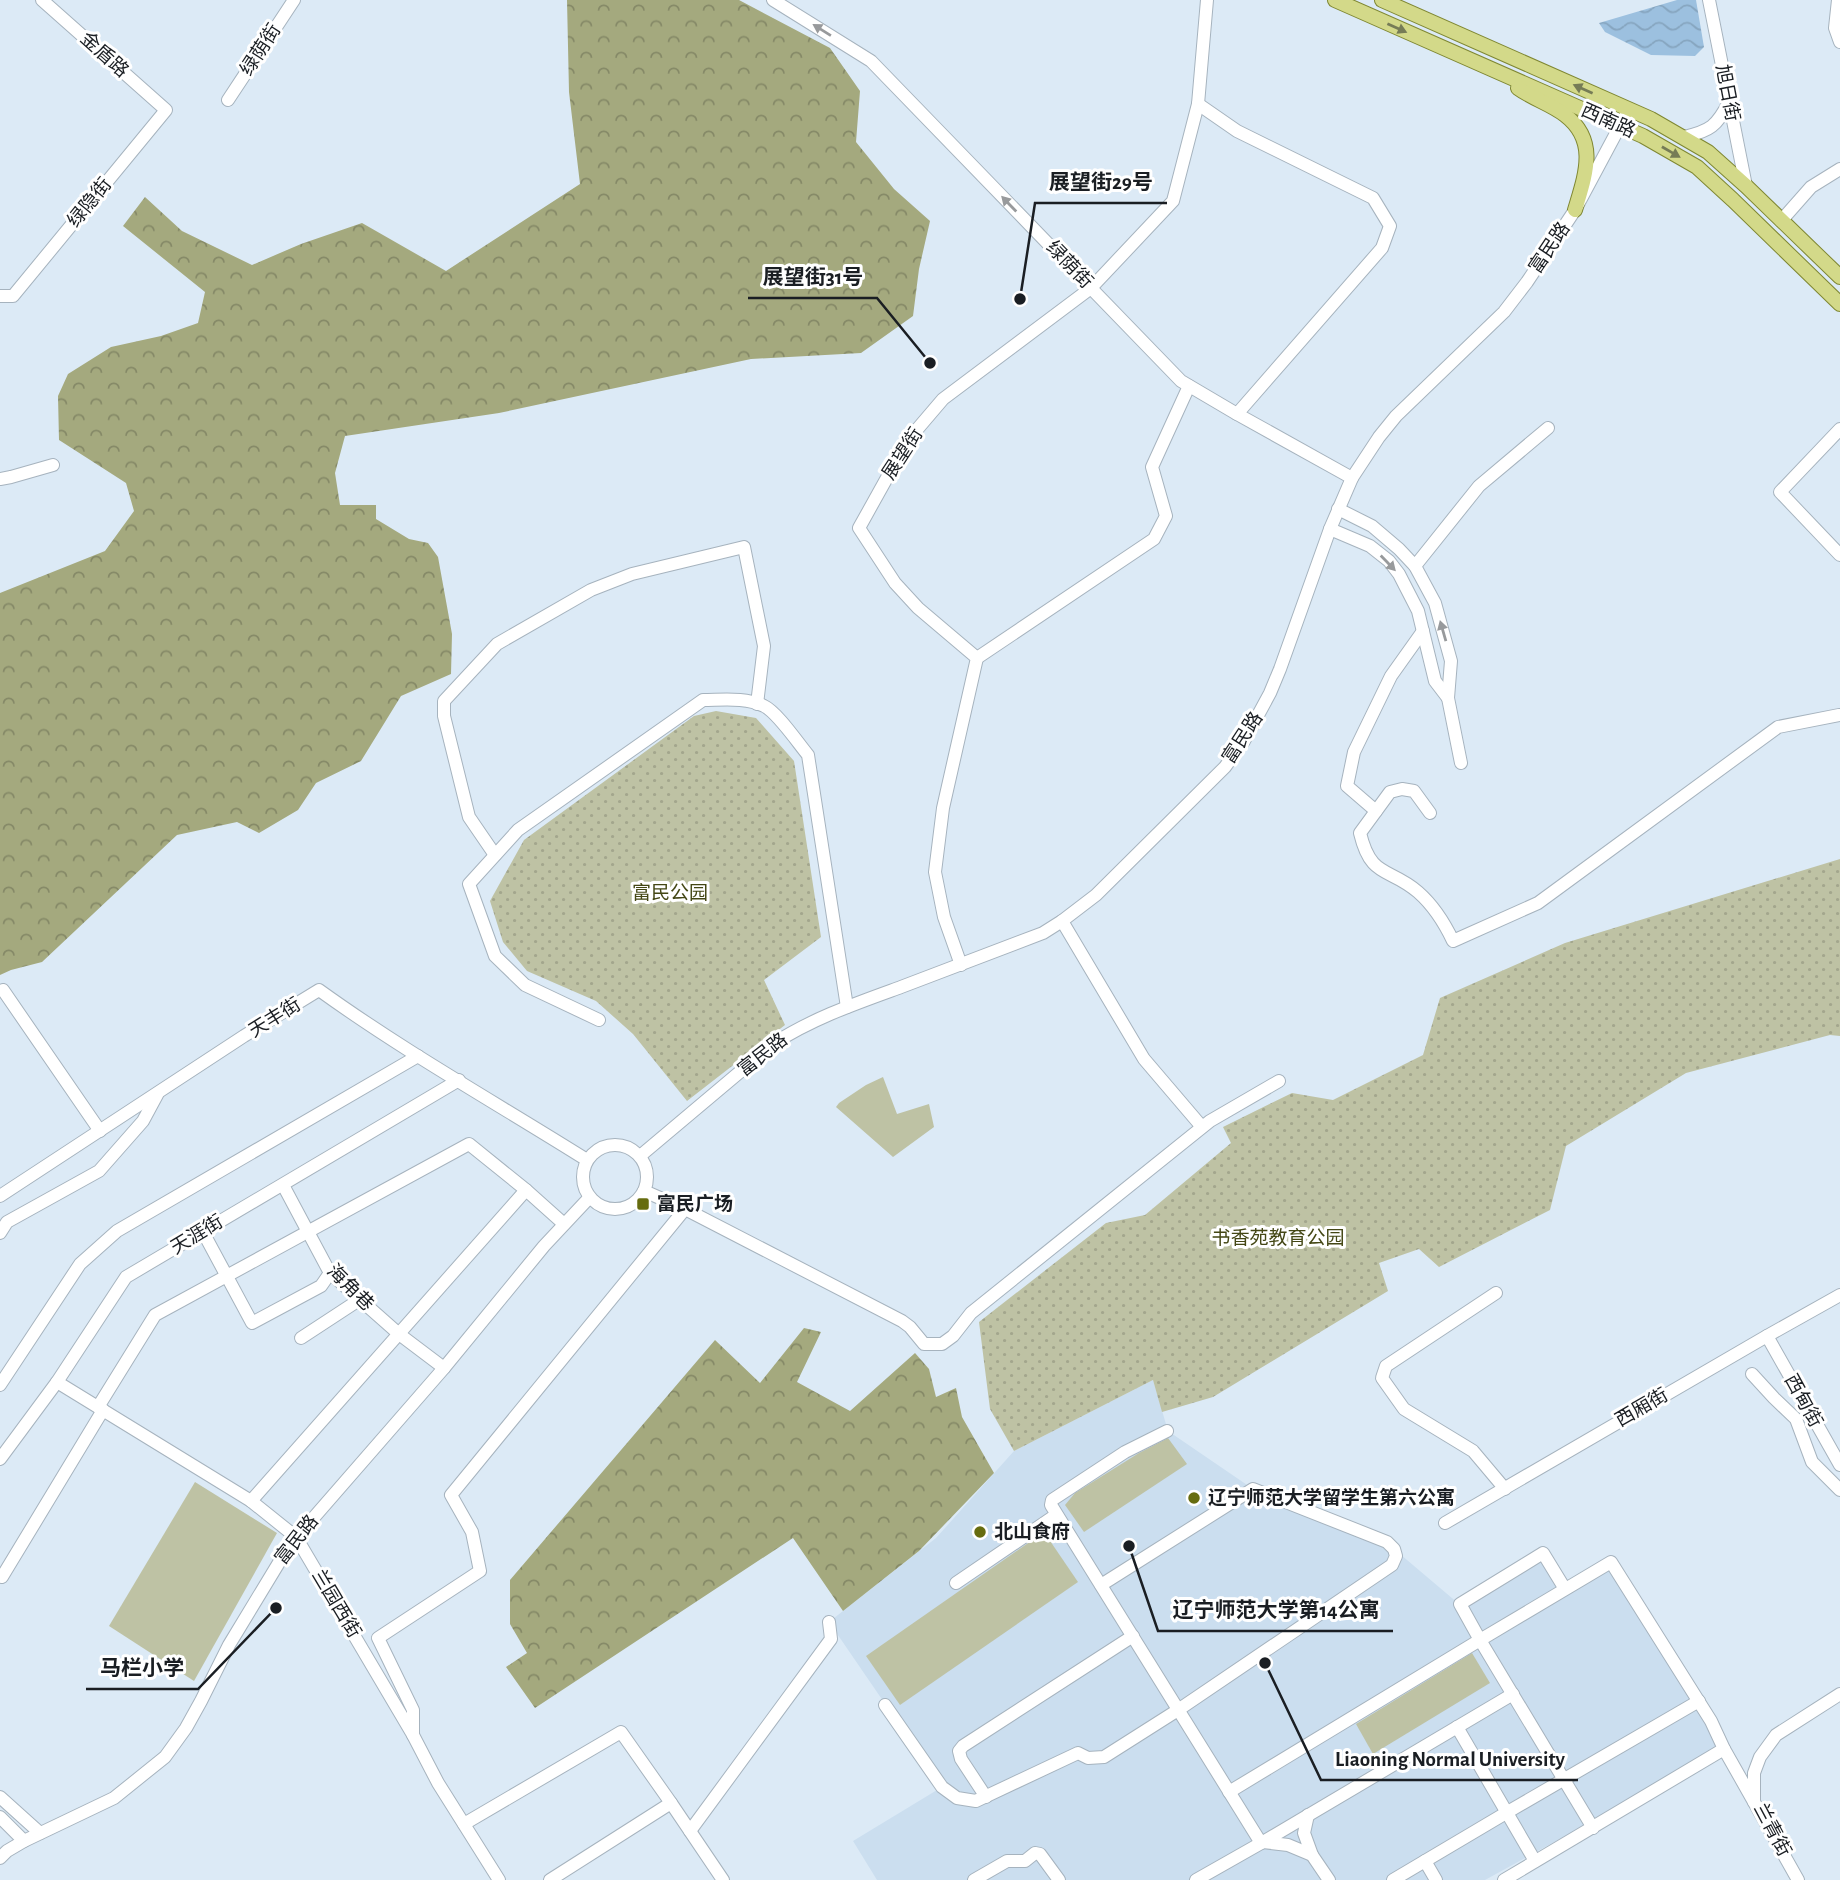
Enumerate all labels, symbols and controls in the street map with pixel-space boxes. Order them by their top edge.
street label: 绿荫街 [237,20,284,79]
one-way arrow [1387,23,1408,34]
one-way arrow [812,24,831,37]
street label: 金盾路 [76,27,133,81]
street label: 旭日街 [1712,63,1743,123]
one-way arrow [1573,83,1593,95]
street label: 西南路 [1578,100,1638,141]
one-way arrow [1662,146,1681,158]
callout: 展望街29号 [1035,161,1167,203]
text: 展望街29号 [1049,171,1153,193]
street label: 绿隐街 [64,174,115,231]
one-way arrow [1001,195,1018,212]
street label: 富民路 [1525,218,1574,277]
street label: 绿荫街 [1042,237,1096,292]
callout: 展望街31号 [748,256,877,298]
text: 展望街31号 [763,266,863,288]
street label: 展望街 [879,424,926,483]
one-way arrow [1379,554,1396,571]
one-way arrow [1437,621,1447,642]
street label: 富民路 [1218,708,1266,767]
park label: 富民公园 [632,882,708,903]
street label: 天丰街 [245,994,304,1041]
street label: 富民路 [733,1028,791,1080]
place label: 富民广场 [657,1193,733,1214]
marker: 富民广场 [635,1196,651,1212]
street label: 天涯街 [167,1211,226,1258]
park label: 书香苑教育公园 [1211,1227,1345,1248]
street label: 海角巷 [323,1260,378,1315]
street label: 西甸街 [1781,1370,1827,1431]
street label: 西厢街 [1612,1385,1671,1430]
place label: 辽宁师范大学留学生第六公寓 [1208,1487,1455,1508]
marker: 辽宁师范大学留学生第六公寓 [1186,1490,1202,1506]
street label: 富民路 [270,1510,322,1568]
place label: 北山食府 [994,1521,1070,1542]
marker: 北山食府 [972,1524,988,1540]
street label: 兰园西街 [308,1566,365,1641]
callout: 辽宁师范大学第14公寓 [1158,1589,1393,1631]
text: 辽宁师范大学第14公寓 [1172,1598,1380,1621]
callout: 马栏小学 [86,1647,198,1689]
text: 马栏小学 [100,1657,184,1679]
callout: Liaoning Normal University [1321,1738,1578,1780]
text: Liaoning Normal University [1335,1749,1565,1770]
street label: 兰青街 [1750,1799,1796,1860]

